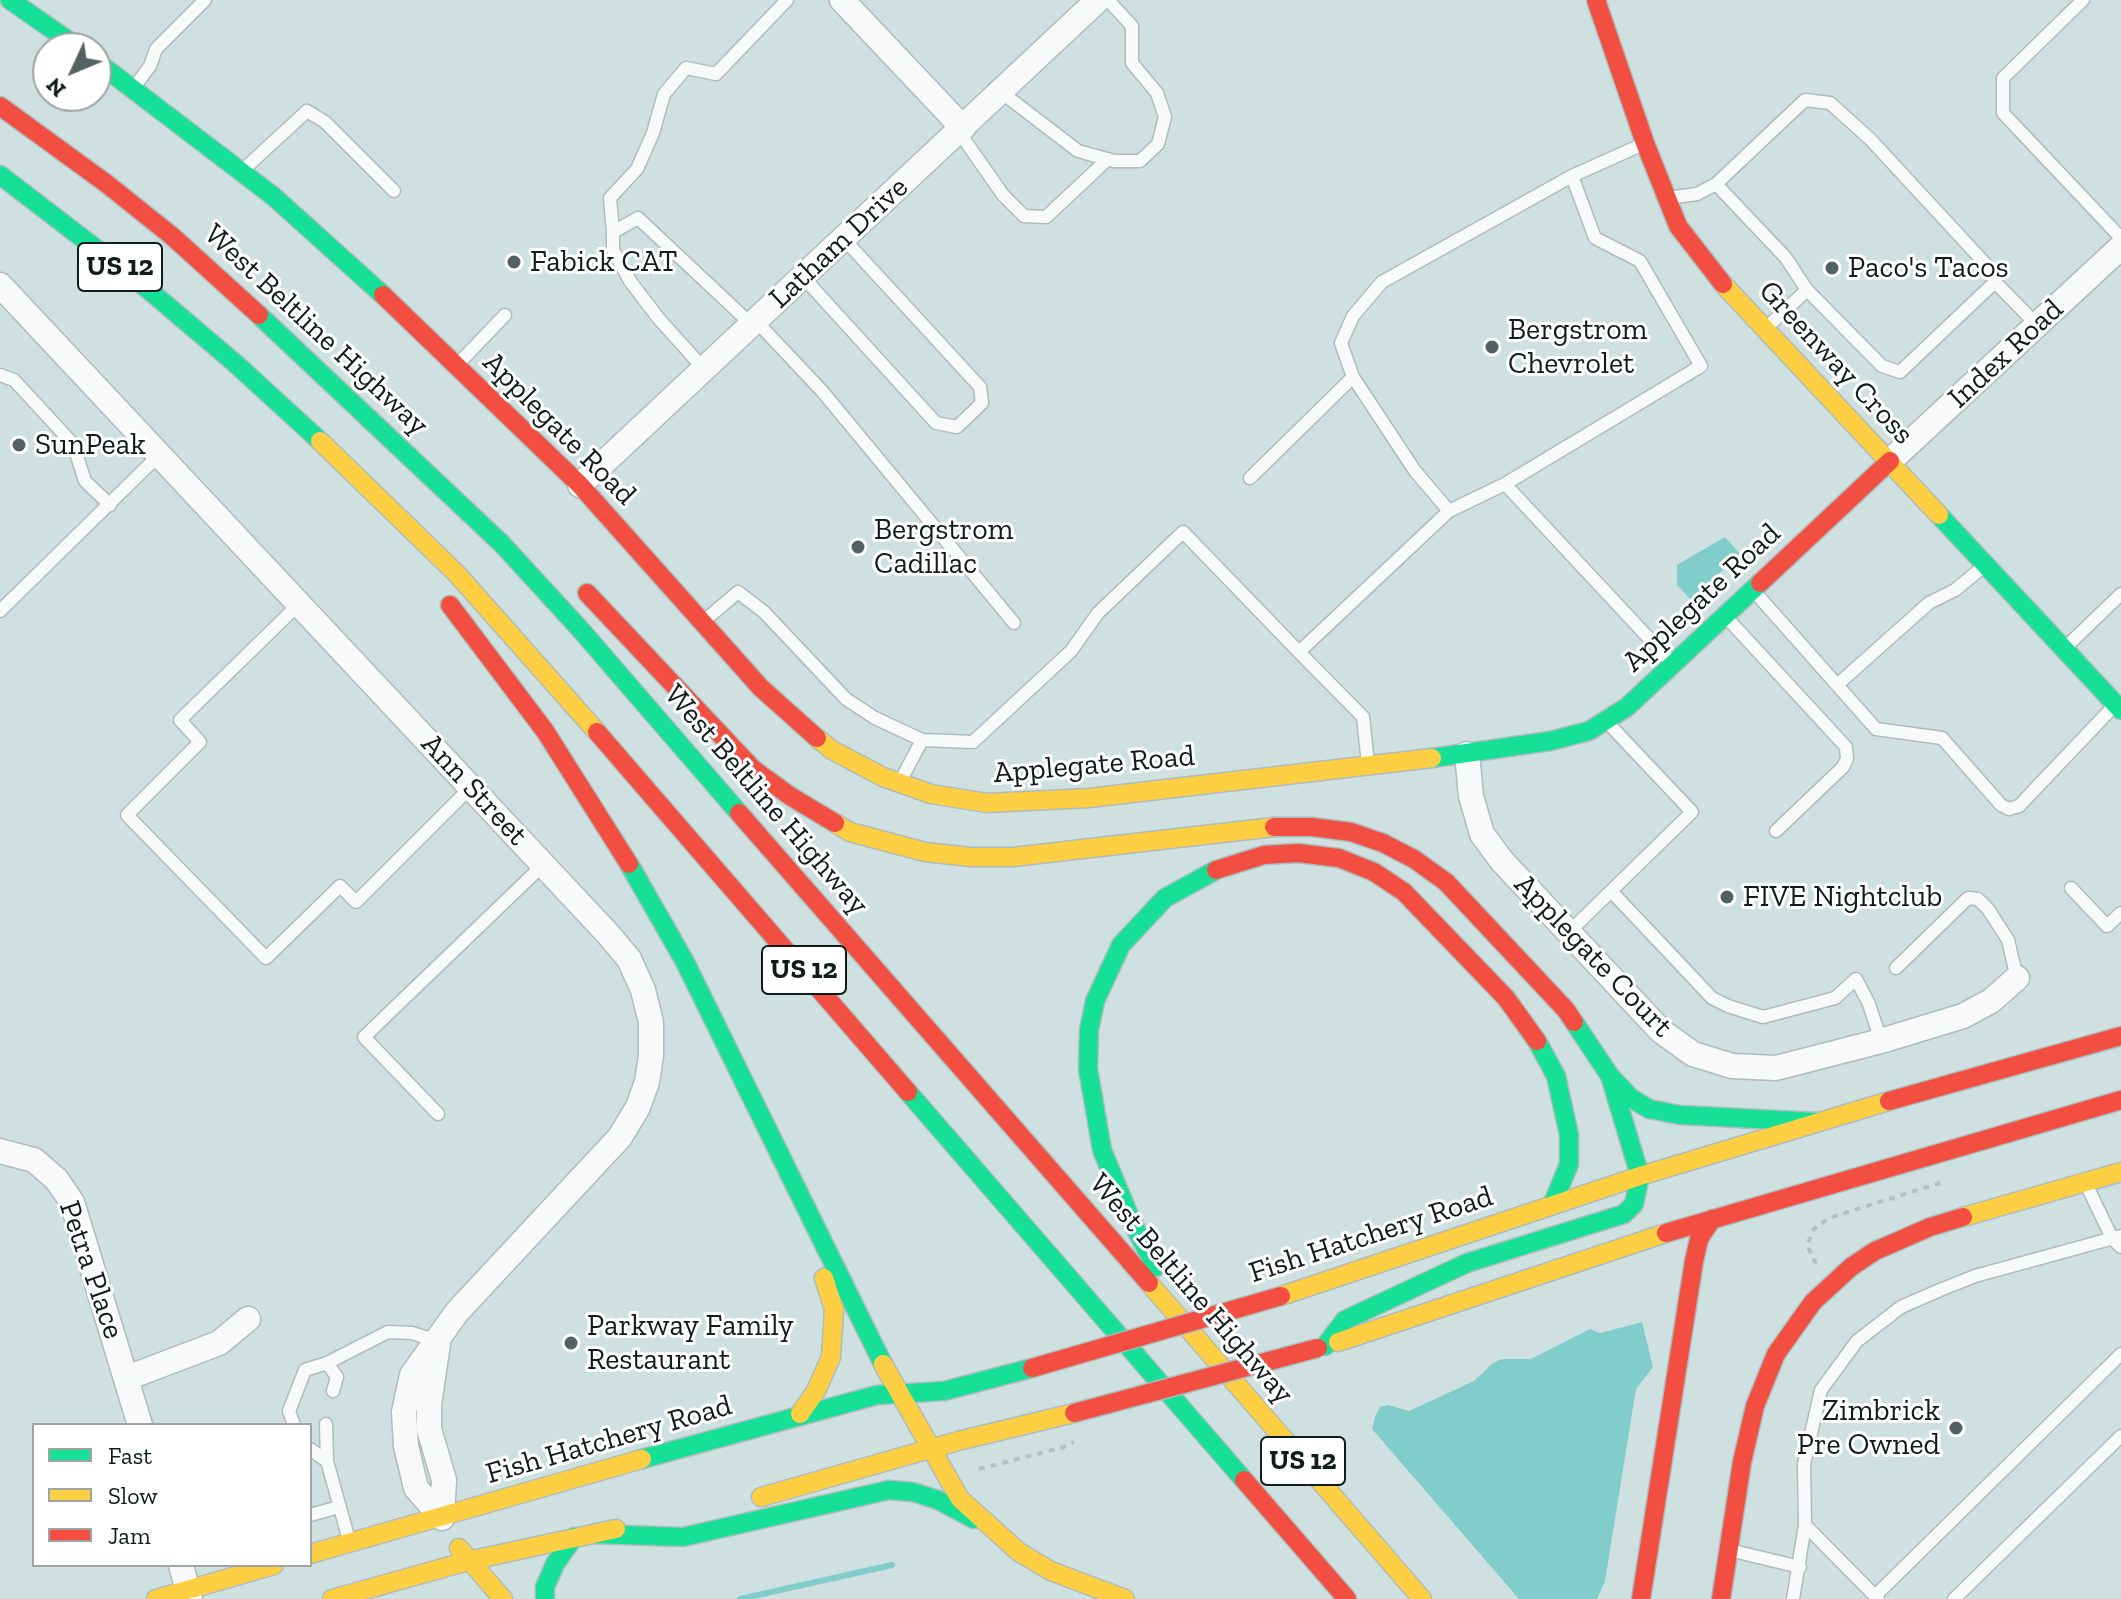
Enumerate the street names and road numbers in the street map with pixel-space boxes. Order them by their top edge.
street label: Latham Drive [762,170,916,316]
street label: West Beltline Highway [196,217,436,443]
road number: US 12 [78,243,162,291]
street label: Greenway Cross [1751,274,1921,452]
street label: Index Road [1941,292,2071,416]
street label: Applegate Road [475,345,643,513]
street label: Applegate Road [1616,516,1788,680]
street label: West Beltline Highway [656,677,876,923]
street label: Ann Street [413,727,535,853]
street label: Applegate Road [992,738,1196,792]
street label: Applegate Court [1506,867,1680,1045]
road number: US 12 [762,946,846,994]
street label: West Beltline Highway [1081,1166,1301,1412]
street label: Fish Hatchery Road [1245,1179,1497,1291]
street label: Petra Place [51,1196,131,1344]
street label: Fish Hatchery Road [482,1388,736,1492]
road number: US 12 [1261,1437,1345,1485]

